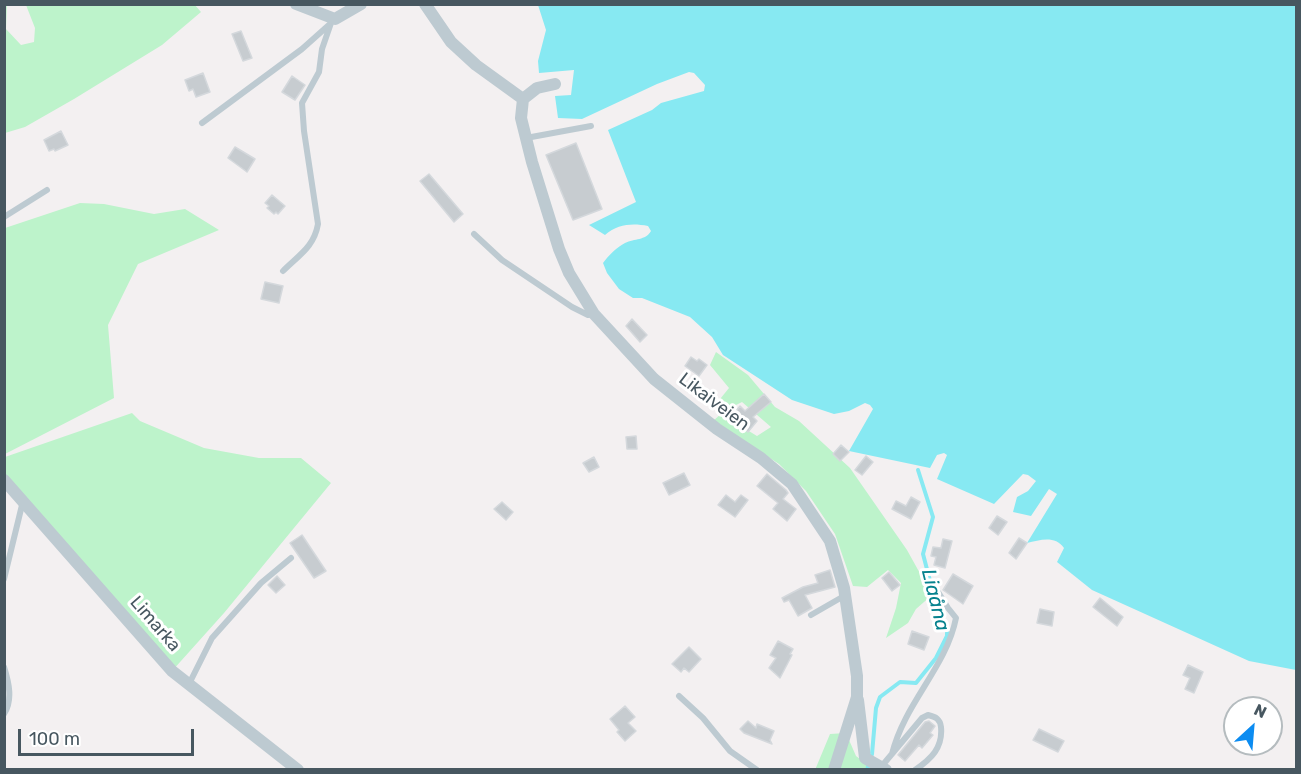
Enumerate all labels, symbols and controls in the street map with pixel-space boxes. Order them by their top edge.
street label: Likaiveien [674,368,754,436]
water label: Liaåna [916,566,954,634]
street label: Limarka [125,592,185,656]
north arrow [1223,696,1283,756]
text: N [1251,700,1270,722]
scale bar [21,717,196,755]
text: 100 m [29,728,80,750]

